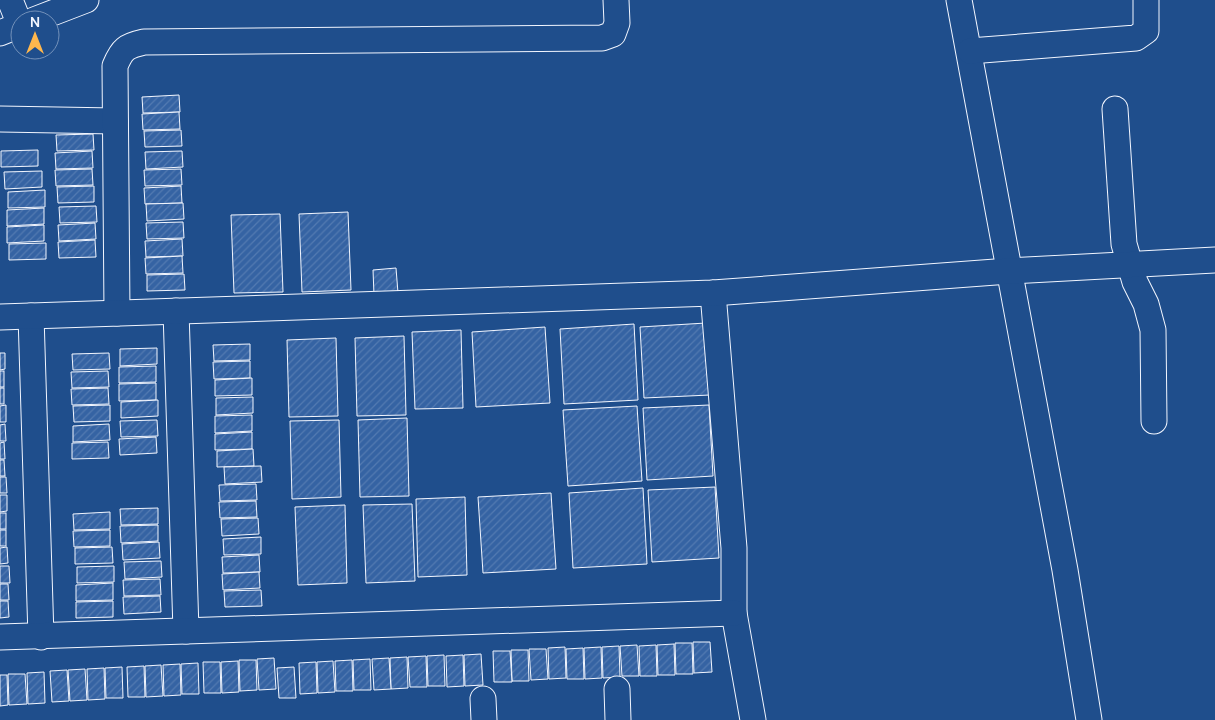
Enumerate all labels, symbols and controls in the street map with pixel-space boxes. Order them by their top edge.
north arrow [10,10,60,60]
text: N [30,12,40,31]

